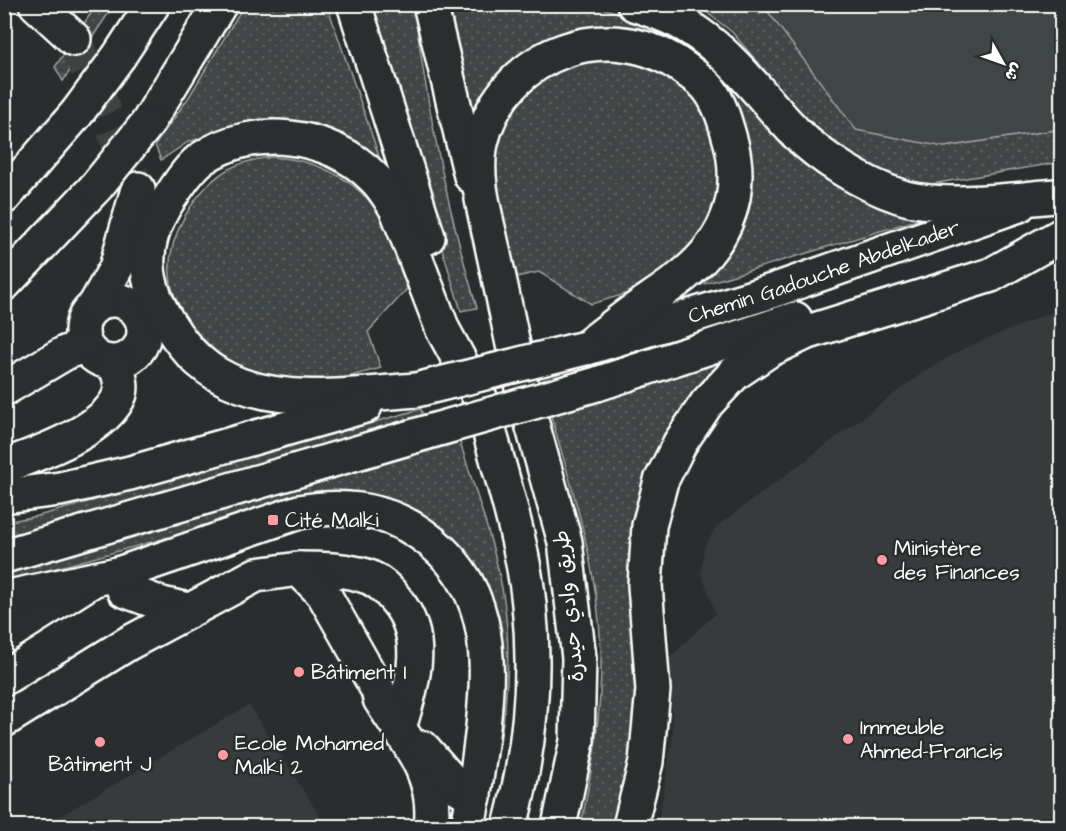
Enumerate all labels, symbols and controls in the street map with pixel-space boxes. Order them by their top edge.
north arrow [973,33,1033,93]
text: ش [1000,58,1028,86]
street label: Chemin Gadouche Abdelkader [684,212,964,331]
place label: Cité Malki [285,506,379,535]
marker: Cité Malki [266,513,280,527]
street label: طريق وادي حيدرة [547,529,591,683]
place label: Ministère des Finances [894,534,1020,587]
marker: Ministère des Finances [875,553,889,567]
place label: Bâtiment I [311,658,407,687]
marker: Bâtiment I [292,665,306,679]
place label: Immeuble Ahmed-Francis [860,713,1003,766]
place label: Ecole Mohamed Malki 2 [235,729,385,782]
marker: Immeuble Ahmed-Francis [841,732,855,746]
marker: Bâtiment J [93,735,107,749]
marker: Ecole Mohamed Malki 2 [216,748,230,762]
place label: Bâtiment J [48,750,152,779]

